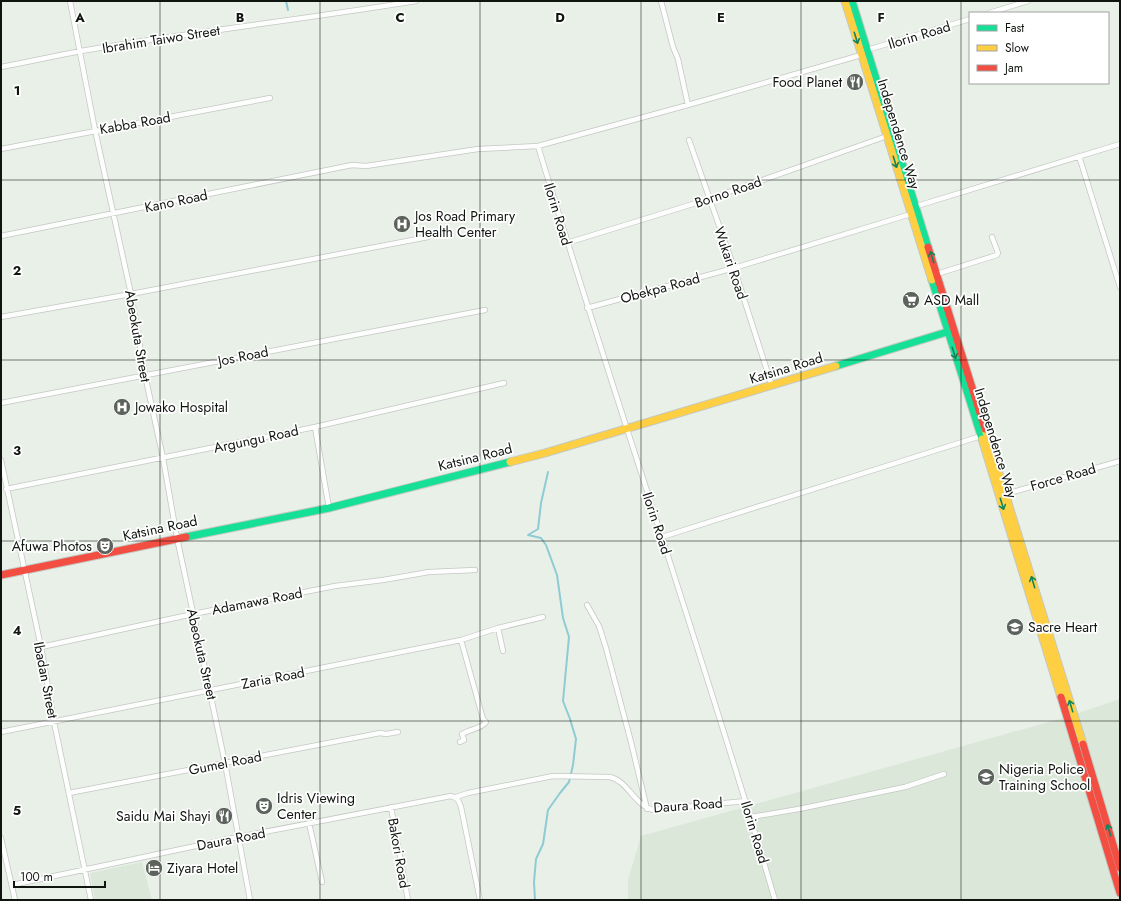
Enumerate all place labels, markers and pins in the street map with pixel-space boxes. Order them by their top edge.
place label: Food Planet [772,72,843,92]
restaurant icon: Food Planet [845,72,865,92]
place label: Jos Road Primary Health Center [413,206,516,242]
hospital icon: Jos Road Primary Health Center [392,214,412,234]
supermarket icon: ASD Mall [901,290,921,310]
place label: ASD Mall [924,290,979,310]
hospital icon: Jowako Hospital [112,397,132,417]
place label: Jowako Hospital [133,397,228,417]
place label: Afuwa Photos [12,536,92,556]
theatre icon: Afuwa Photos [95,536,115,556]
school or university icon: Sacre Heart [1005,617,1025,637]
place label: Sacre Heart [1028,617,1098,637]
place label: Nigeria Police Training School [999,759,1090,795]
school or university icon: Nigeria Police Training School [976,767,996,787]
place label: Idris Viewing Center [277,788,355,824]
theatre icon: Idris Viewing Center [254,796,274,816]
place label: Saidu Mai Shayi [116,806,211,826]
restaurant icon: Saidu Mai Shayi [214,806,234,826]
hotel icon: Ziyara Hotel [144,858,164,878]
place label: Ziyara Hotel [167,858,238,878]

